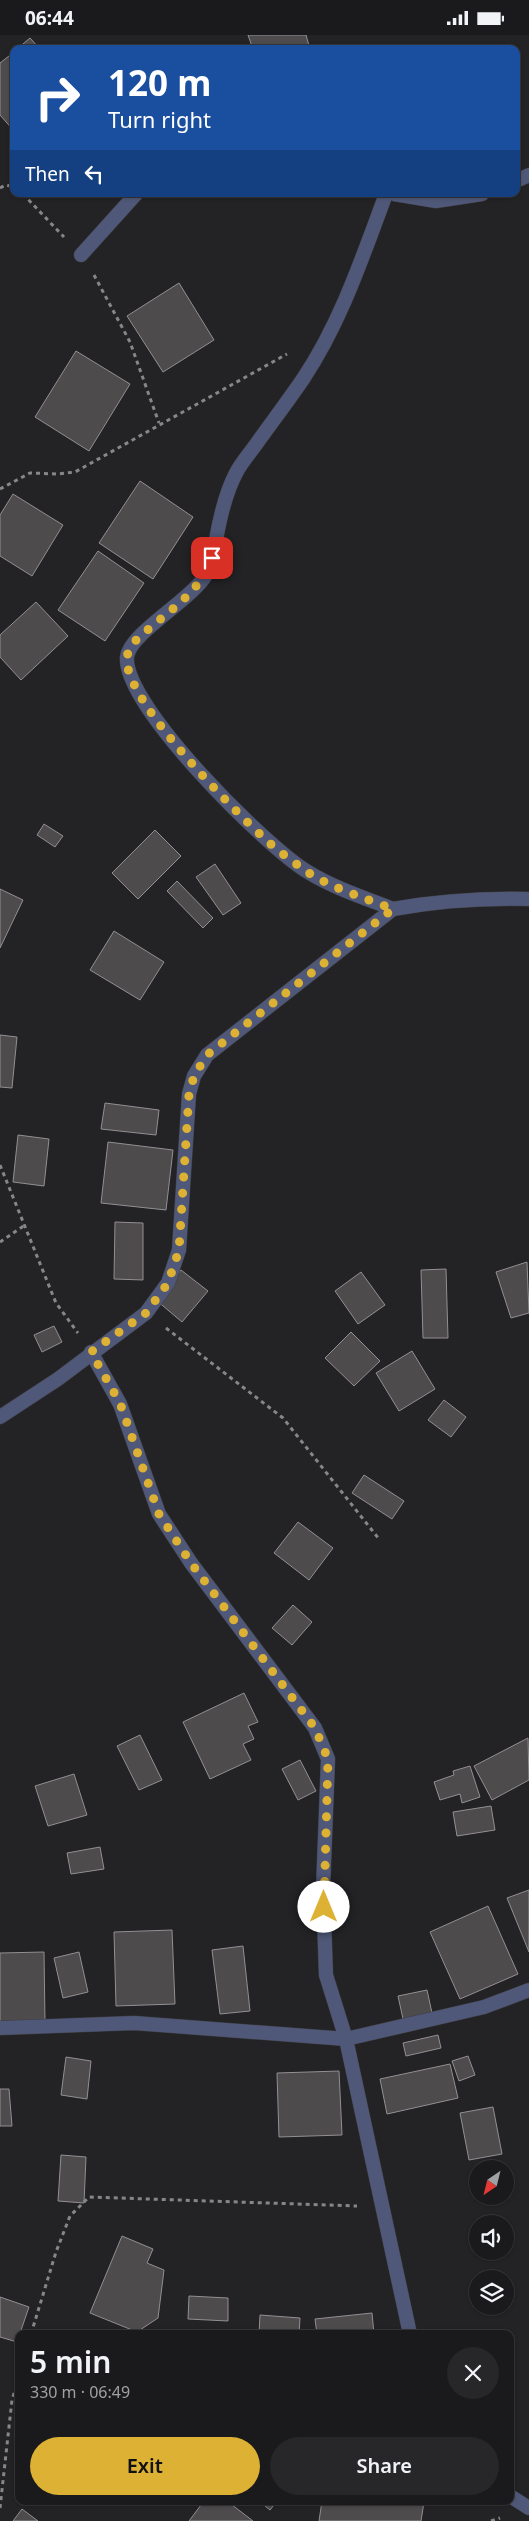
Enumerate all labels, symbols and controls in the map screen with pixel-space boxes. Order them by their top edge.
text: 06:44 [25,5,74,31]
text: 120 m [108,59,211,106]
icon: right [25,65,90,130]
text: Turn right [108,104,211,134]
icon: left [80,160,108,188]
text: Then [25,161,70,187]
pin [191,537,233,579]
icon: arrive [198,544,226,572]
position arrow [297,1880,349,1932]
north arrow [469,2160,514,2205]
map controls [469,2160,514,2315]
button: sound [469,2215,514,2260]
button: layers [469,2270,514,2315]
text: 5 min [30,2341,111,2382]
button: close [447,2347,499,2399]
text: 330 m · 06:49 [30,2381,130,2403]
button: Exit [30,2437,260,2495]
button: Share [270,2437,499,2495]

